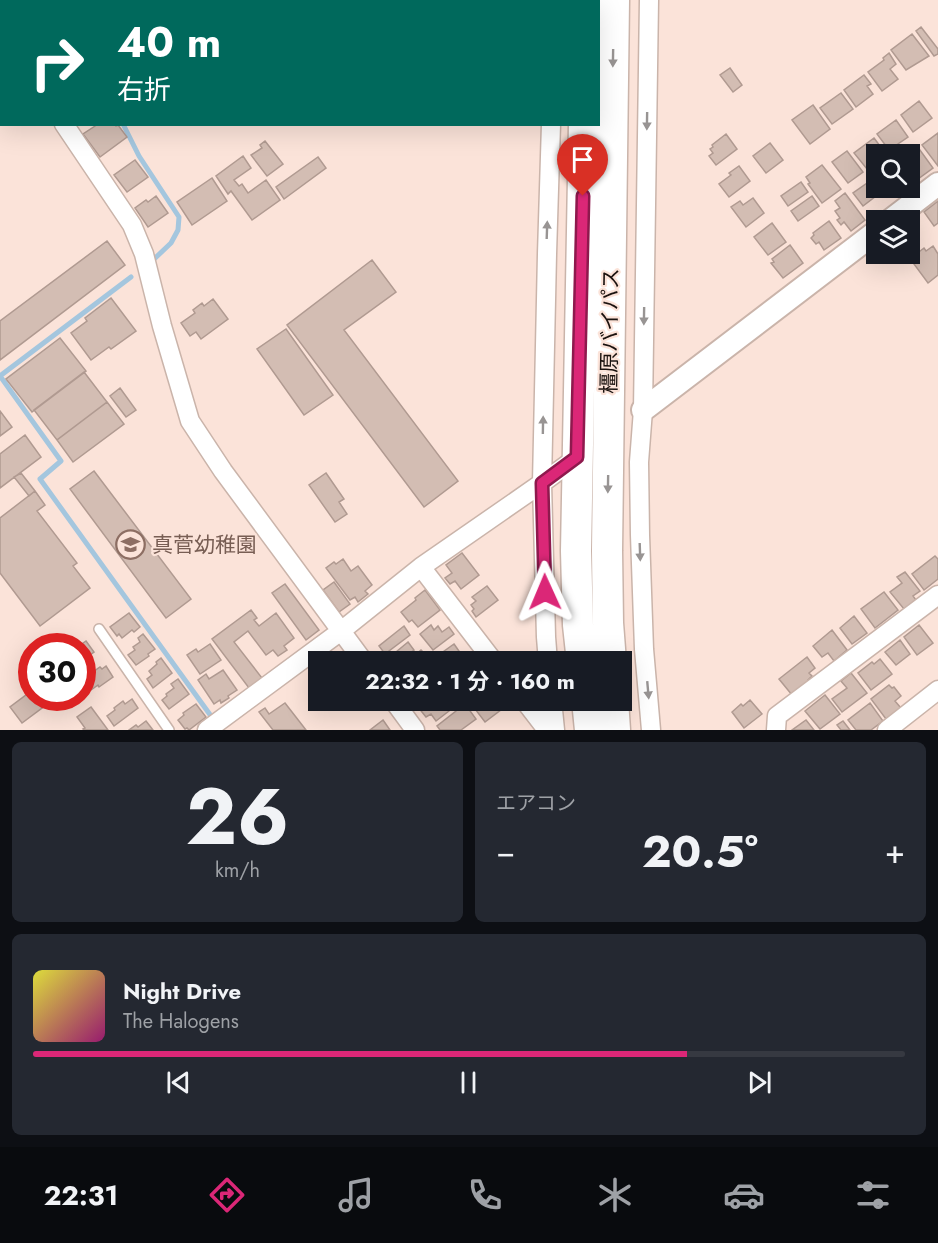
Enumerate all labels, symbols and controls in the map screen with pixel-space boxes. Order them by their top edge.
text: 40 m [117,12,221,73]
icon: right [18,24,96,102]
one-way arrow [608,49,618,68]
text: 右折 [117,70,171,109]
one-way arrow [642,112,652,131]
pin [557,134,608,196]
icon: arrive [566,143,599,176]
map controls [866,144,920,264]
button: search [866,144,920,198]
button: layers [866,210,920,264]
one-way arrow [543,220,552,239]
street label: 橿原バイパス [594,268,626,394]
one-way arrow [639,307,649,326]
one-way arrow [538,415,548,434]
one-way arrow [603,475,613,494]
school or university icon: 真菅幼稚園 [115,529,147,561]
place label: 真菅幼稚園 [152,530,257,560]
one-way arrow [636,543,645,562]
position arrow [513,560,577,624]
speed limit sign: 30 [18,633,96,711]
text: 22:32 · 1 分 · 160 m [365,665,575,697]
one-way arrow [643,680,652,699]
text: 26 [186,761,289,873]
text: エアコン [496,789,576,818]
text: 20.5° [642,819,758,884]
text: − [496,828,515,875]
text: + [885,828,905,875]
text: km/h [215,856,260,885]
text: Night Drive [123,975,241,1007]
text: The Halogens [123,1007,239,1036]
icon: previous [162,1066,195,1099]
icon: pause [452,1066,485,1099]
icon: next [743,1066,776,1099]
icon: directions [206,1174,248,1216]
icon: music [335,1174,377,1216]
icon: phone [464,1174,506,1216]
icon: climate [594,1174,636,1216]
icon: car [723,1174,765,1216]
icon: filters [852,1174,894,1216]
text: 22:31 [44,1176,118,1215]

